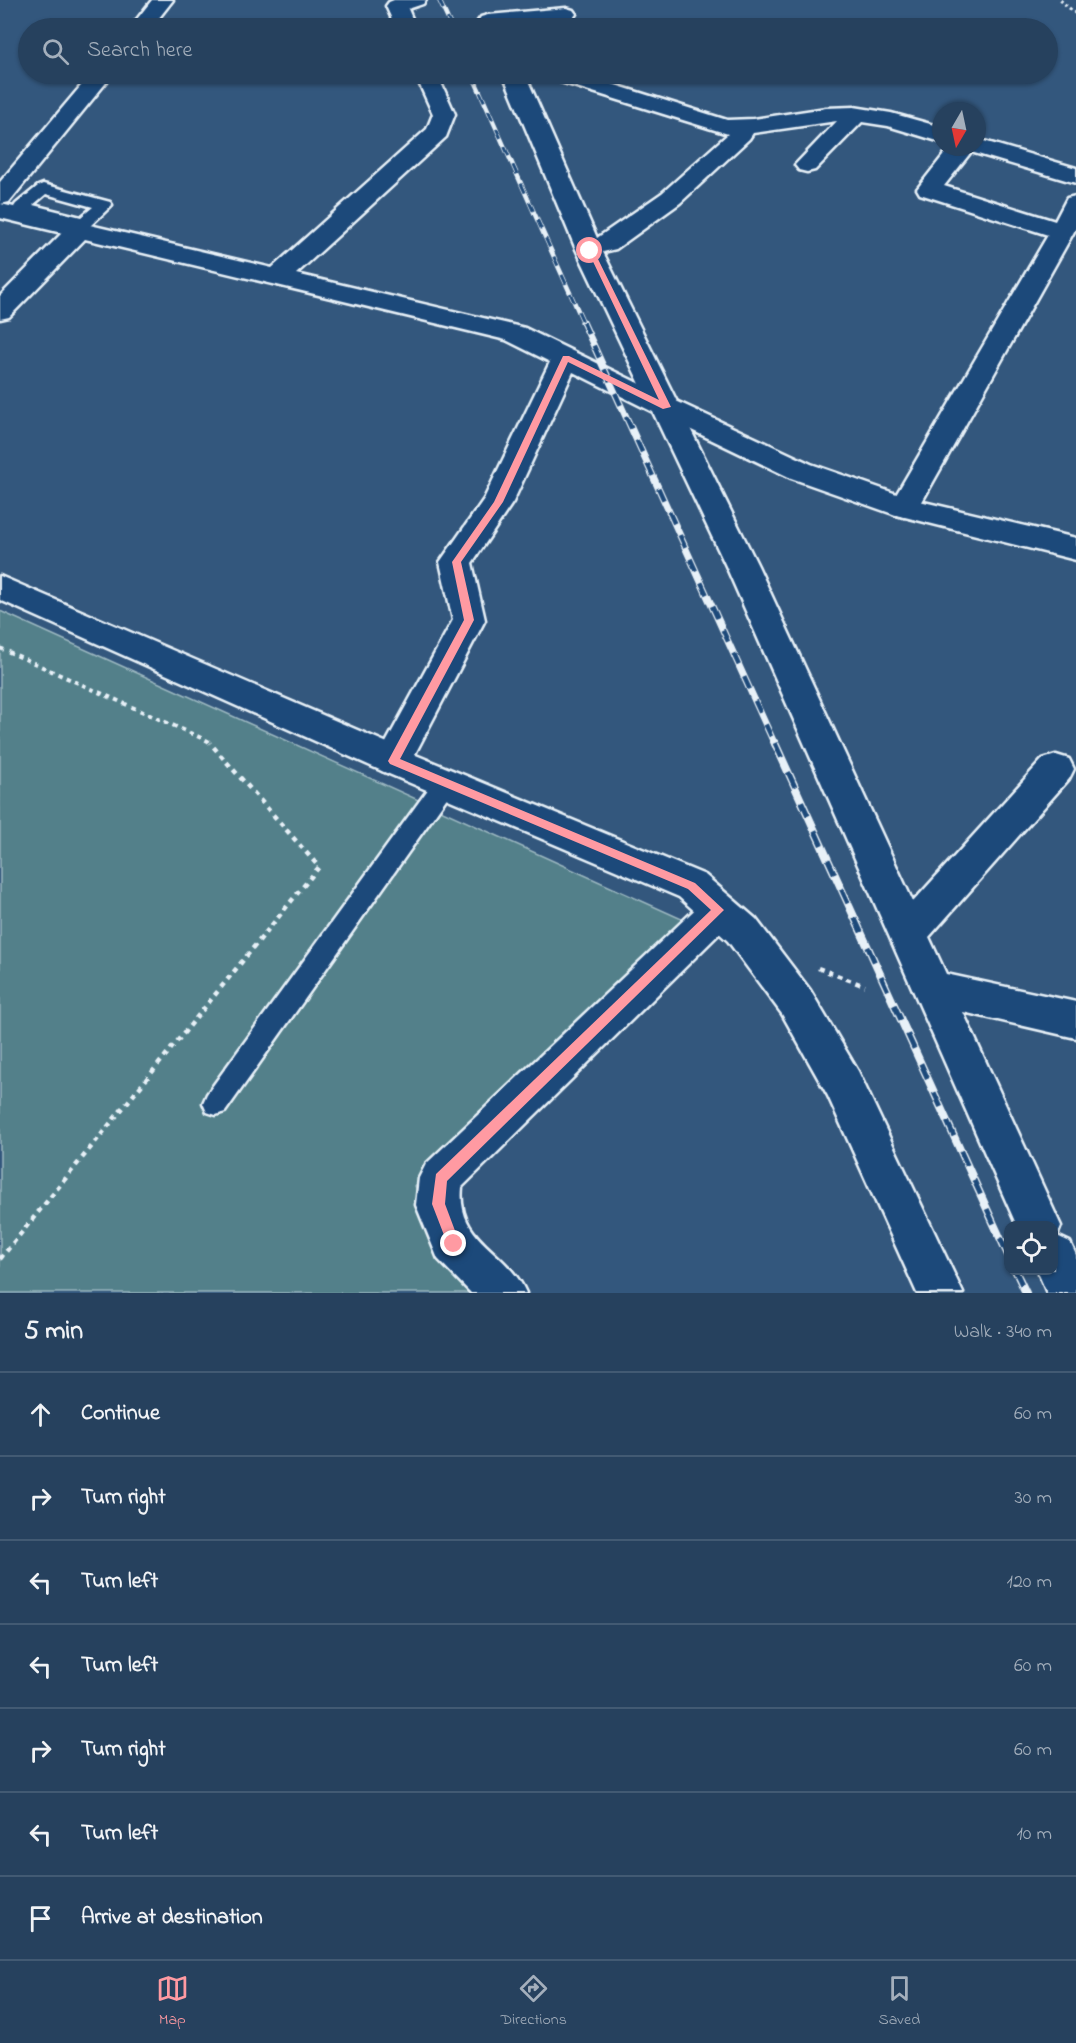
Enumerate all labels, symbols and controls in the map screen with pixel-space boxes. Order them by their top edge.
search box [18,18,1058,84]
icon: search [39,35,72,68]
text: Search here [87,35,192,67]
north arrow [932,102,986,156]
route start [576,237,602,263]
map controls [1004,1221,1058,1275]
button: locate [1004,1221,1058,1275]
route end [440,1230,466,1256]
text: 5 min [24,1313,83,1351]
text: Walk · 340 m [954,1318,1052,1347]
icon: ahead [24,1398,57,1431]
text: Continue [81,1398,160,1430]
text: 60 m [1014,1400,1052,1429]
icon: right [24,1482,57,1515]
text: Turn right [81,1482,166,1514]
text: 30 m [1015,1484,1052,1513]
icon: left [24,1566,57,1599]
text: Turn left [81,1566,158,1598]
text: 120 m [1007,1568,1052,1597]
icon: left [24,1650,57,1683]
text: Turn left [81,1650,158,1682]
text: 60 m [1014,1652,1052,1681]
icon: right [24,1734,57,1767]
text: Turn right [81,1734,166,1766]
text: 60 m [1014,1736,1052,1765]
icon: left [24,1818,57,1851]
text: Turn left [81,1818,158,1850]
text: 10 m [1016,1820,1052,1849]
icon: arrive [24,1902,57,1935]
text: Arrive at destination [81,1902,263,1934]
tab: Map [156,1972,189,2032]
tab: Directions [500,1972,567,2032]
tab: Saved [878,1972,920,2032]

